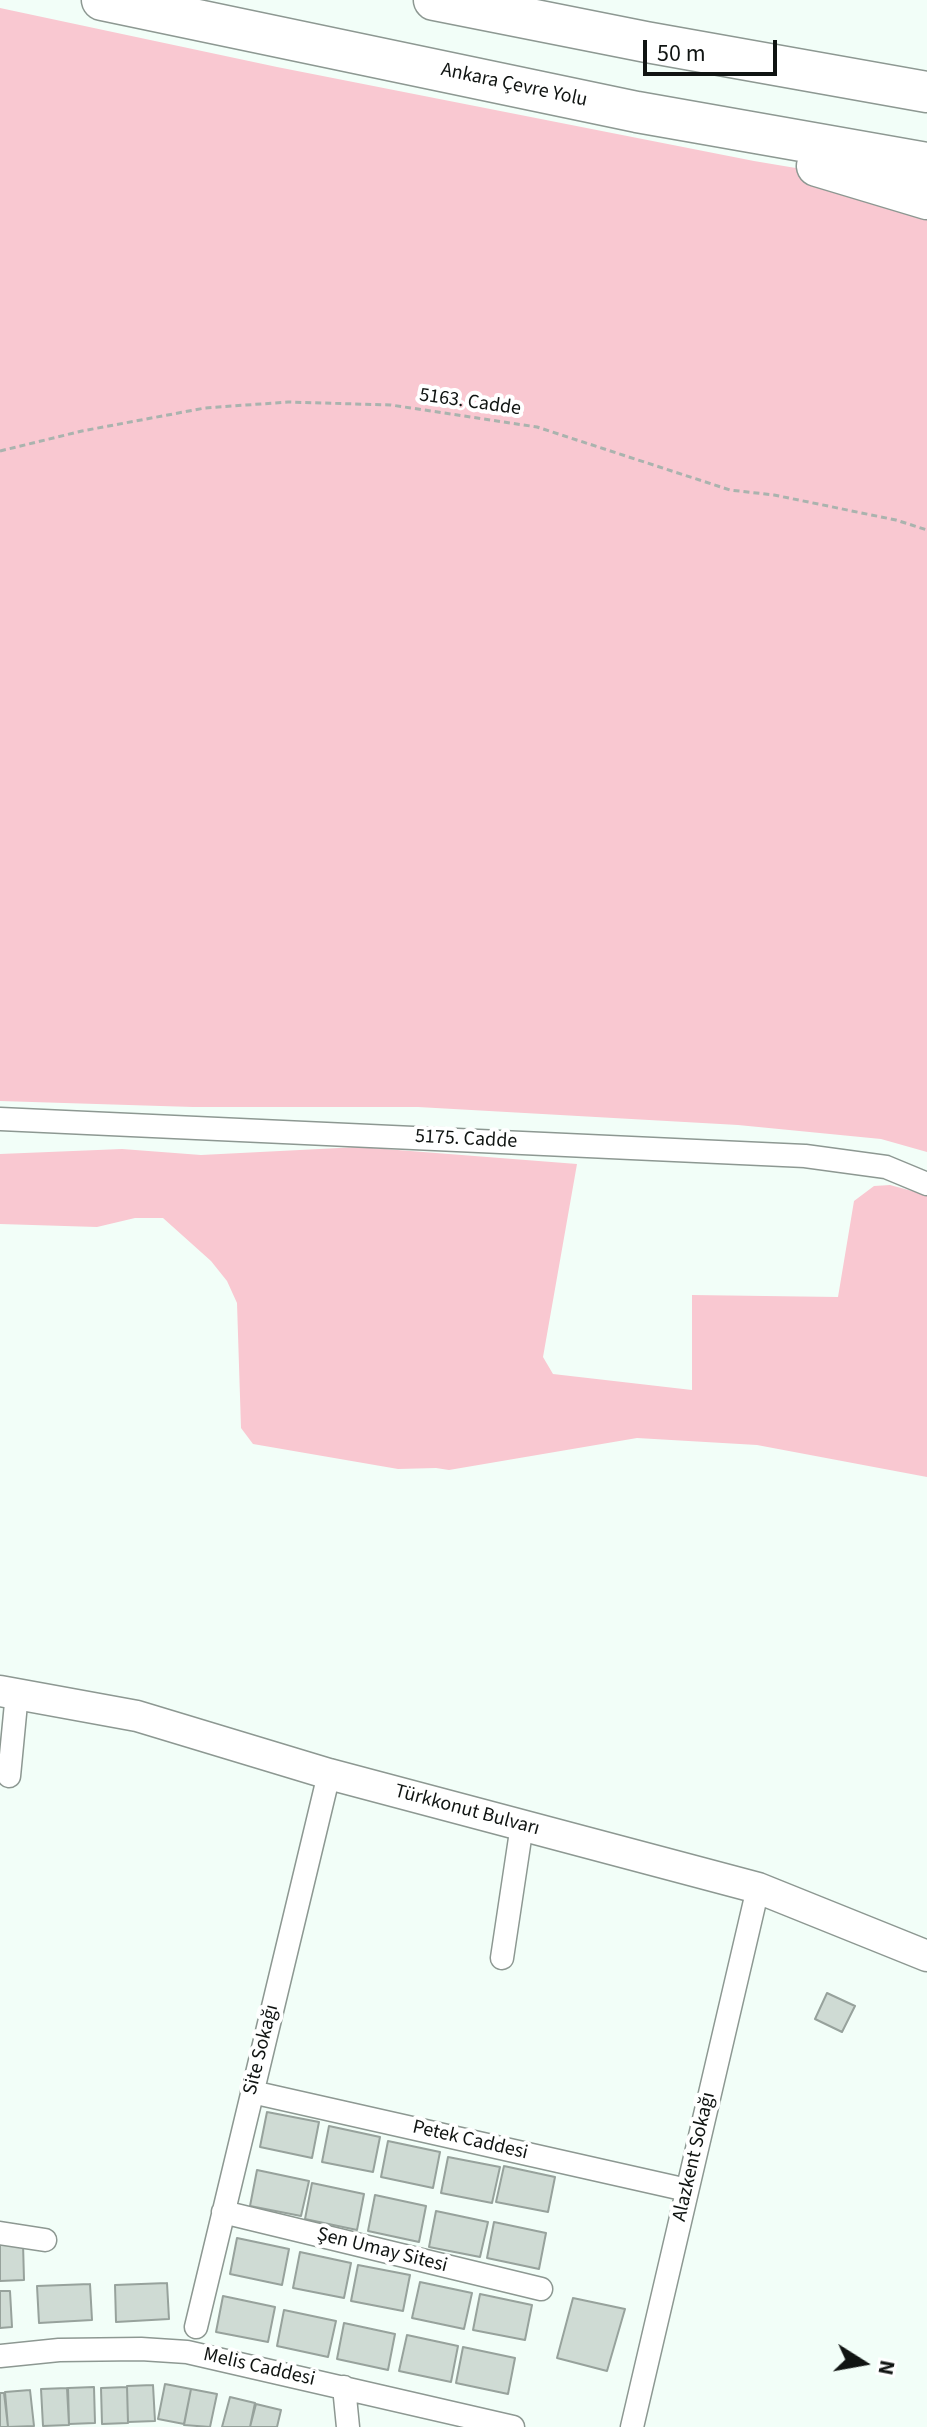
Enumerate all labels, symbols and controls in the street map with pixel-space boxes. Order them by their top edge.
scale bar [647,24,781,74]
text: 50 m [657,36,706,71]
street label: Ankara Çevre Yolu [439,59,589,113]
street label: 5163. Cadde [418,384,522,422]
street label: 5175. Cadde [414,1125,518,1155]
street label: Türkkonut Bulvarı [392,1780,542,1842]
street label: Site Sokağı [239,2002,285,2098]
street label: Alazkent Sokağı [668,2090,722,2224]
street label: Petek Caddesi [410,2116,530,2166]
street label: Şen Umay Sitesi [314,2223,450,2279]
north arrow [823,2323,903,2403]
street label: Melis Caddesi [201,2344,317,2392]
text: N [869,2357,904,2378]

